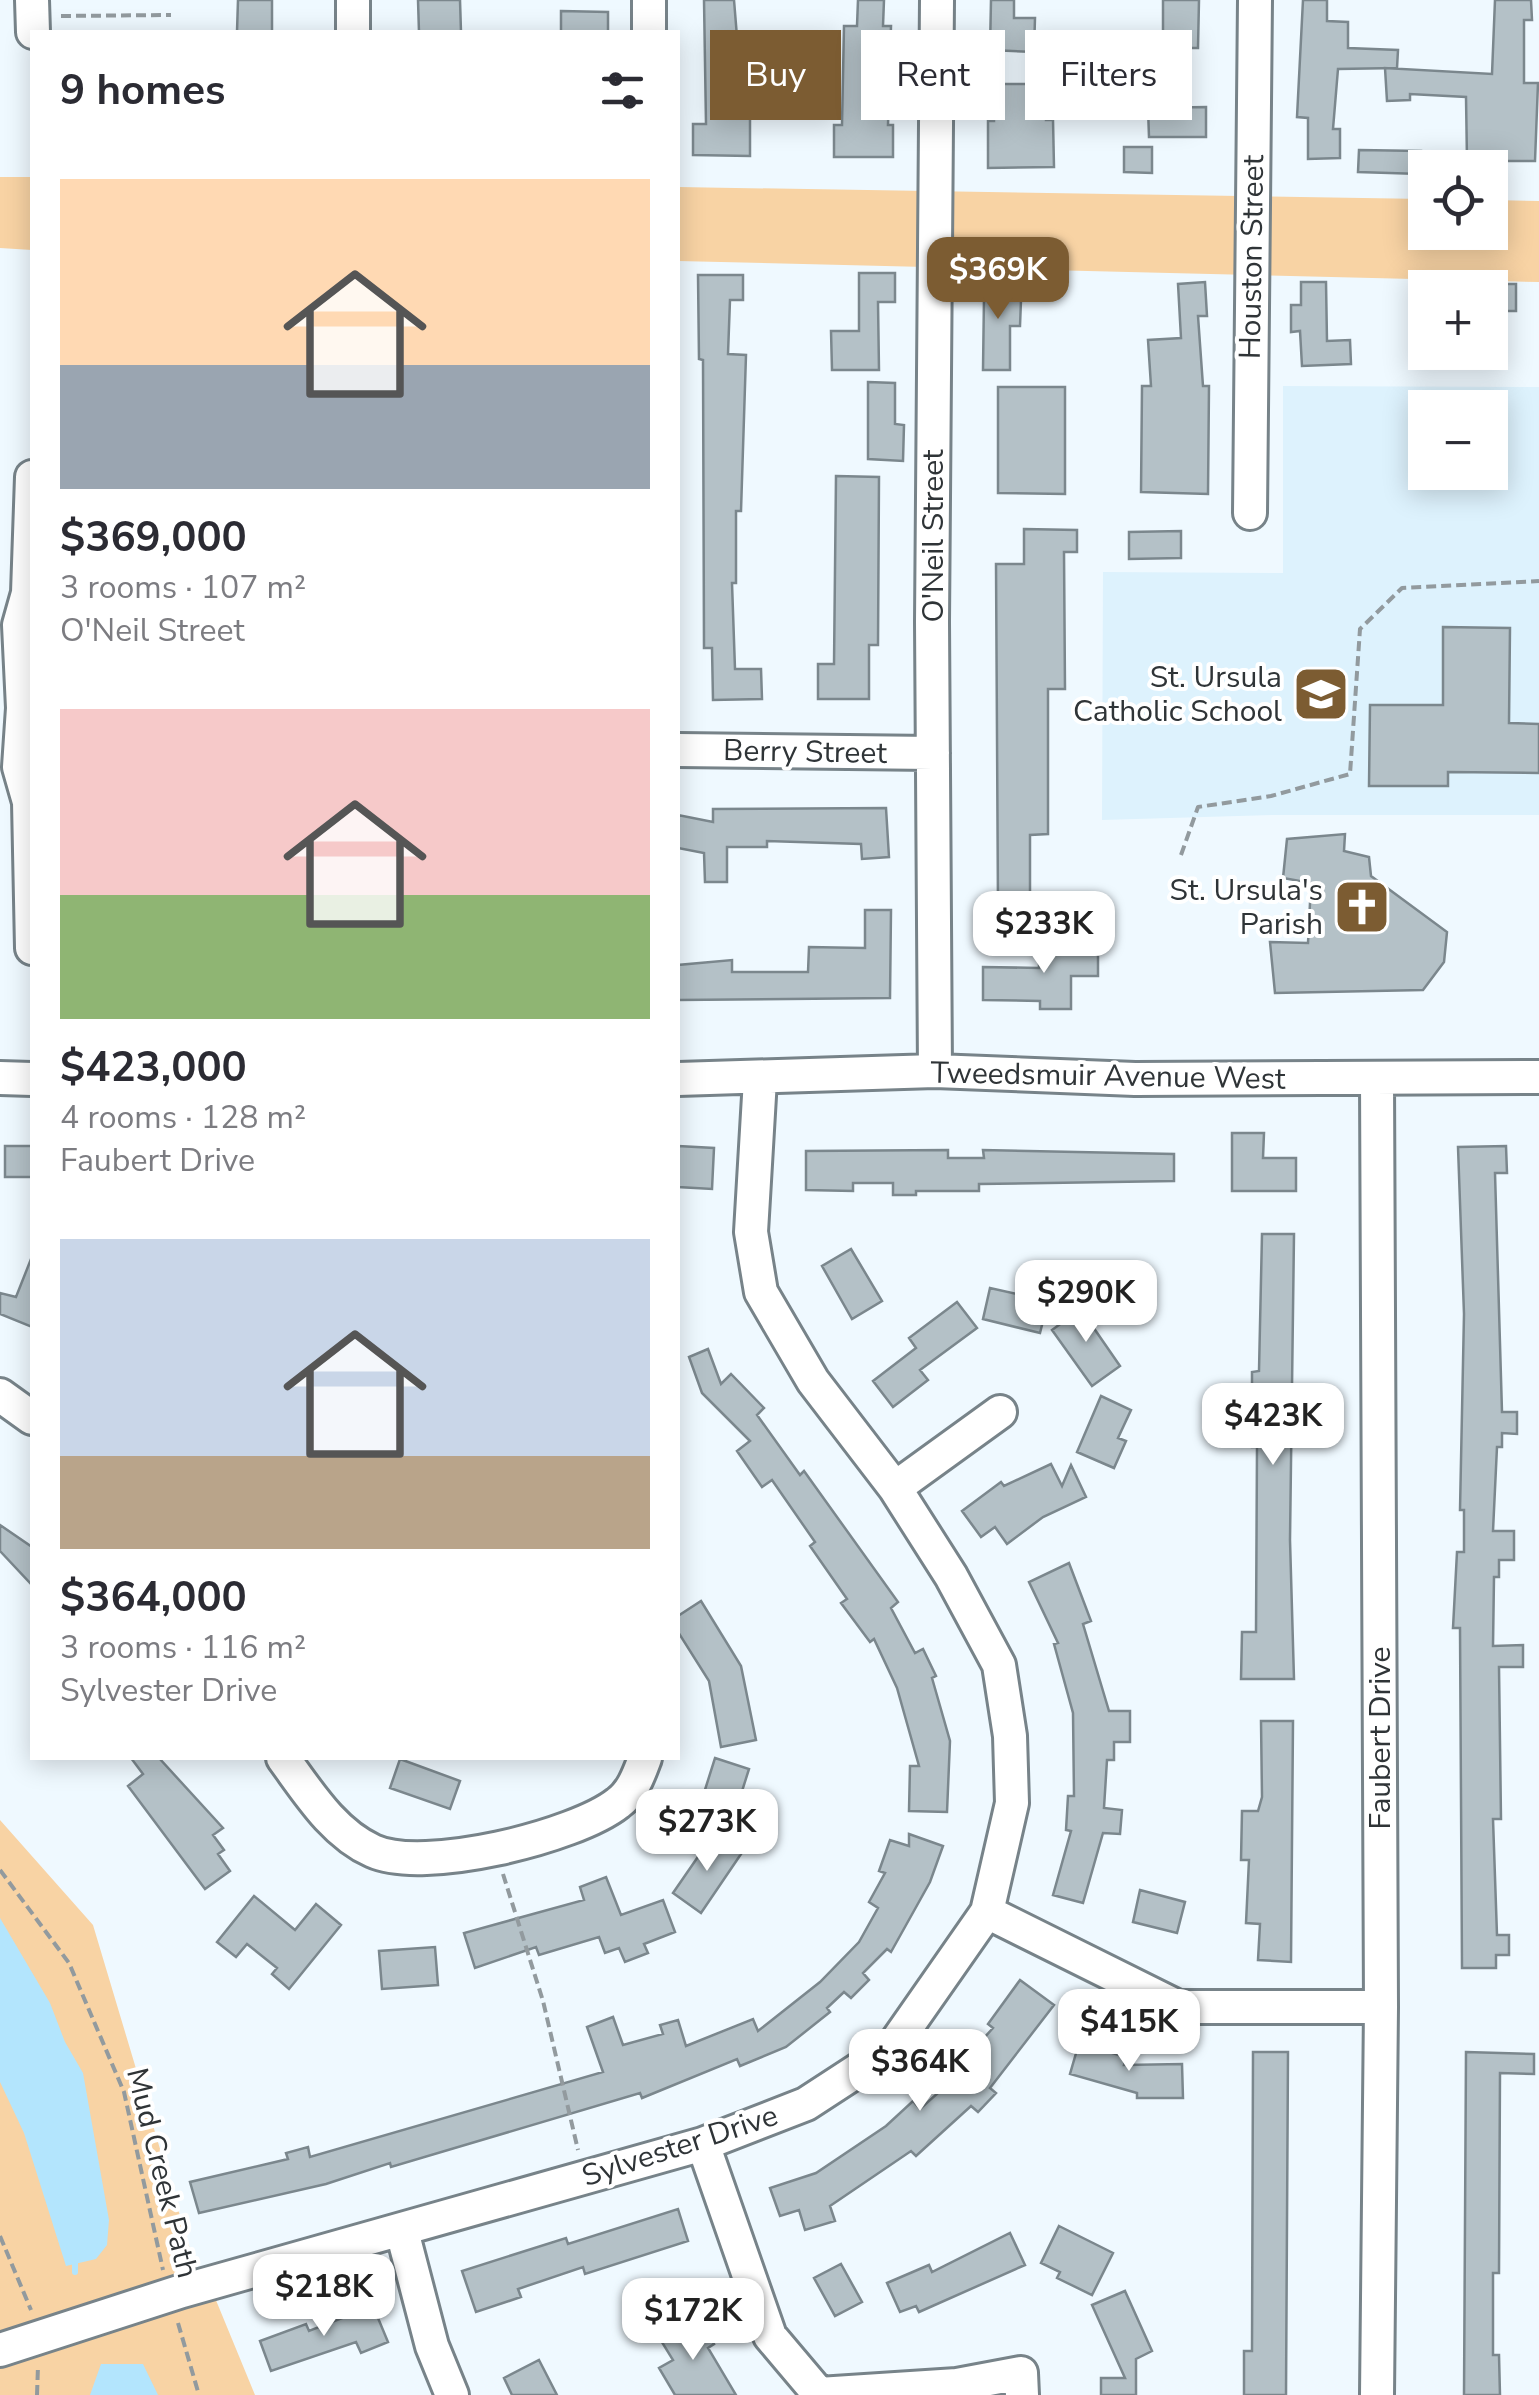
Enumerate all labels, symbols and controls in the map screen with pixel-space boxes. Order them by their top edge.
chip: Buy [710,30,841,120]
chip: Rent [861,30,1005,120]
chip: Filters [1025,30,1192,120]
text: 9 homes [60,62,225,119]
icon: filters [595,63,650,118]
map controls [1408,150,1508,490]
button: locate [1408,150,1508,250]
street label: Houston Street [1230,154,1274,359]
pin: $369K [928,237,1068,322]
icon: home [265,244,445,424]
text: $369K [949,248,1047,291]
button: + [1408,270,1508,370]
button: − [1408,390,1508,490]
street label: O'Neil Street [913,449,954,623]
text: $369,000 [60,509,247,566]
text: 3 rooms · 107 m² [60,566,306,609]
text: O'Neil Street [60,609,245,652]
place label: St. Ursula Catholic School [1073,657,1282,732]
school or university icon: St. Ursula Catholic School [1291,664,1351,724]
street label: Berry Street [723,730,888,774]
icon: home [265,774,445,954]
place label: St. Ursula's Parish [1170,870,1323,945]
church icon: St. Ursula's Parish [1332,877,1392,937]
pin: $233K [974,891,1114,976]
text: $233K [995,902,1093,945]
text: $423,000 [60,1039,247,1096]
street label: Tweedsmuir Avenue West [930,1052,1286,1100]
text: 4 rooms · 128 m² [60,1096,306,1139]
text: Faubert Drive [60,1139,255,1182]
pin: $290K [1016,1260,1156,1345]
text: $290K [1037,1271,1135,1314]
icon: home [265,1304,445,1484]
pin: $423K [1203,1383,1343,1468]
text: $423K [1224,1394,1322,1437]
text: $364,000 [60,1569,247,1626]
text: 3 rooms · 116 m² [60,1626,306,1669]
street label: Faubert Drive [1360,1647,1401,1829]
text: Sylvester Drive [60,1669,277,1712]
pin: $273K [637,1789,777,1874]
text: $273K [658,1800,756,1843]
pin: $415K [1059,1989,1199,2074]
text: $415K [1080,2000,1178,2043]
pin: $364K [850,2029,990,2114]
text: $364K [871,2040,969,2083]
street label: Mud Creek Path [116,2064,208,2282]
street label: Sylvester Drive [577,2095,783,2197]
pin: $218K [254,2254,394,2339]
text: $218K [275,2265,373,2308]
pin: $172K [623,2278,763,2363]
text: $172K [644,2289,742,2332]

